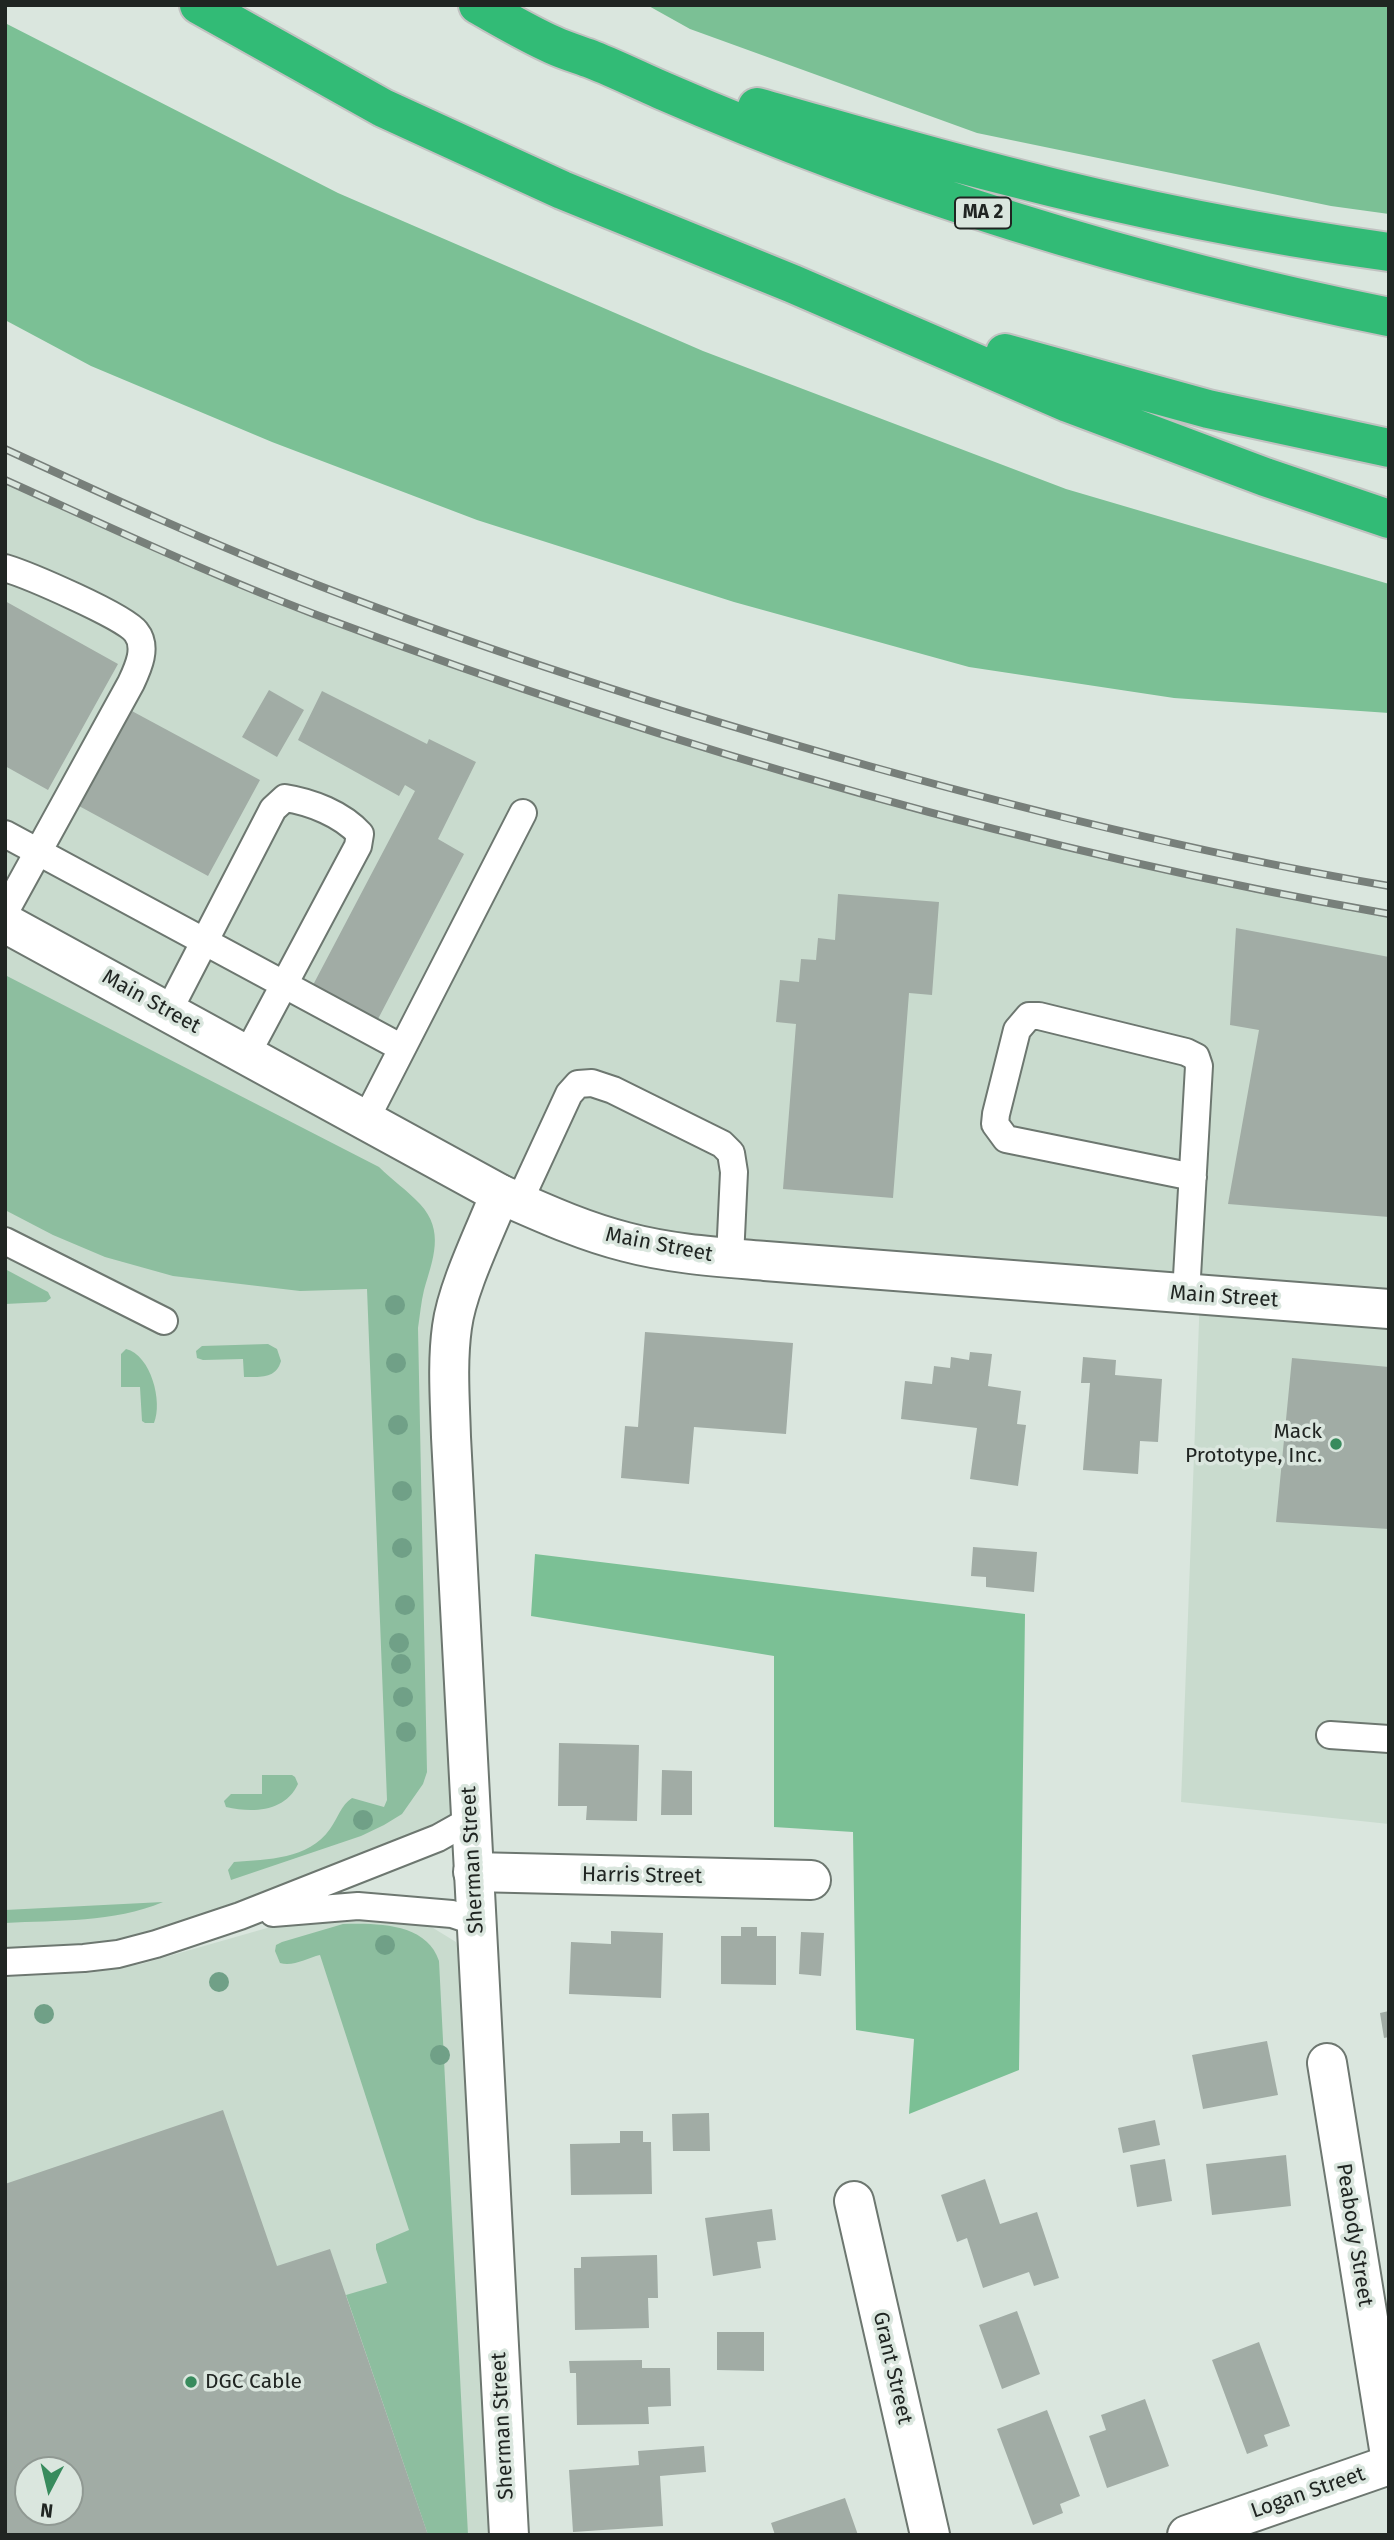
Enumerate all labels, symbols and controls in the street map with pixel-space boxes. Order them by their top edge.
road number: MA 2 [955,197,1011,228]
street label: Main Street [97,965,205,1039]
street label: Main Street [603,1222,715,1268]
street label: Main Street [1169,1281,1279,1313]
place label: Mack Prototype, Inc. [1185,1419,1322,1469]
marker: Mack Prototype, Inc. [1328,1436,1344,1452]
street label: Sherman Street [457,1786,489,1934]
street label: Harris Street [582,1862,702,1890]
street label: Peabody Street [1330,2162,1378,2308]
street label: Grant Street [867,2309,917,2427]
street label: Sherman Street [487,2352,519,2500]
place label: DGC Cable [205,2369,302,2395]
marker: DGC Cable [183,2374,199,2390]
north arrow [14,2456,84,2526]
street label: Logan Street [1248,2462,1368,2524]
text: N [39,2498,54,2523]

